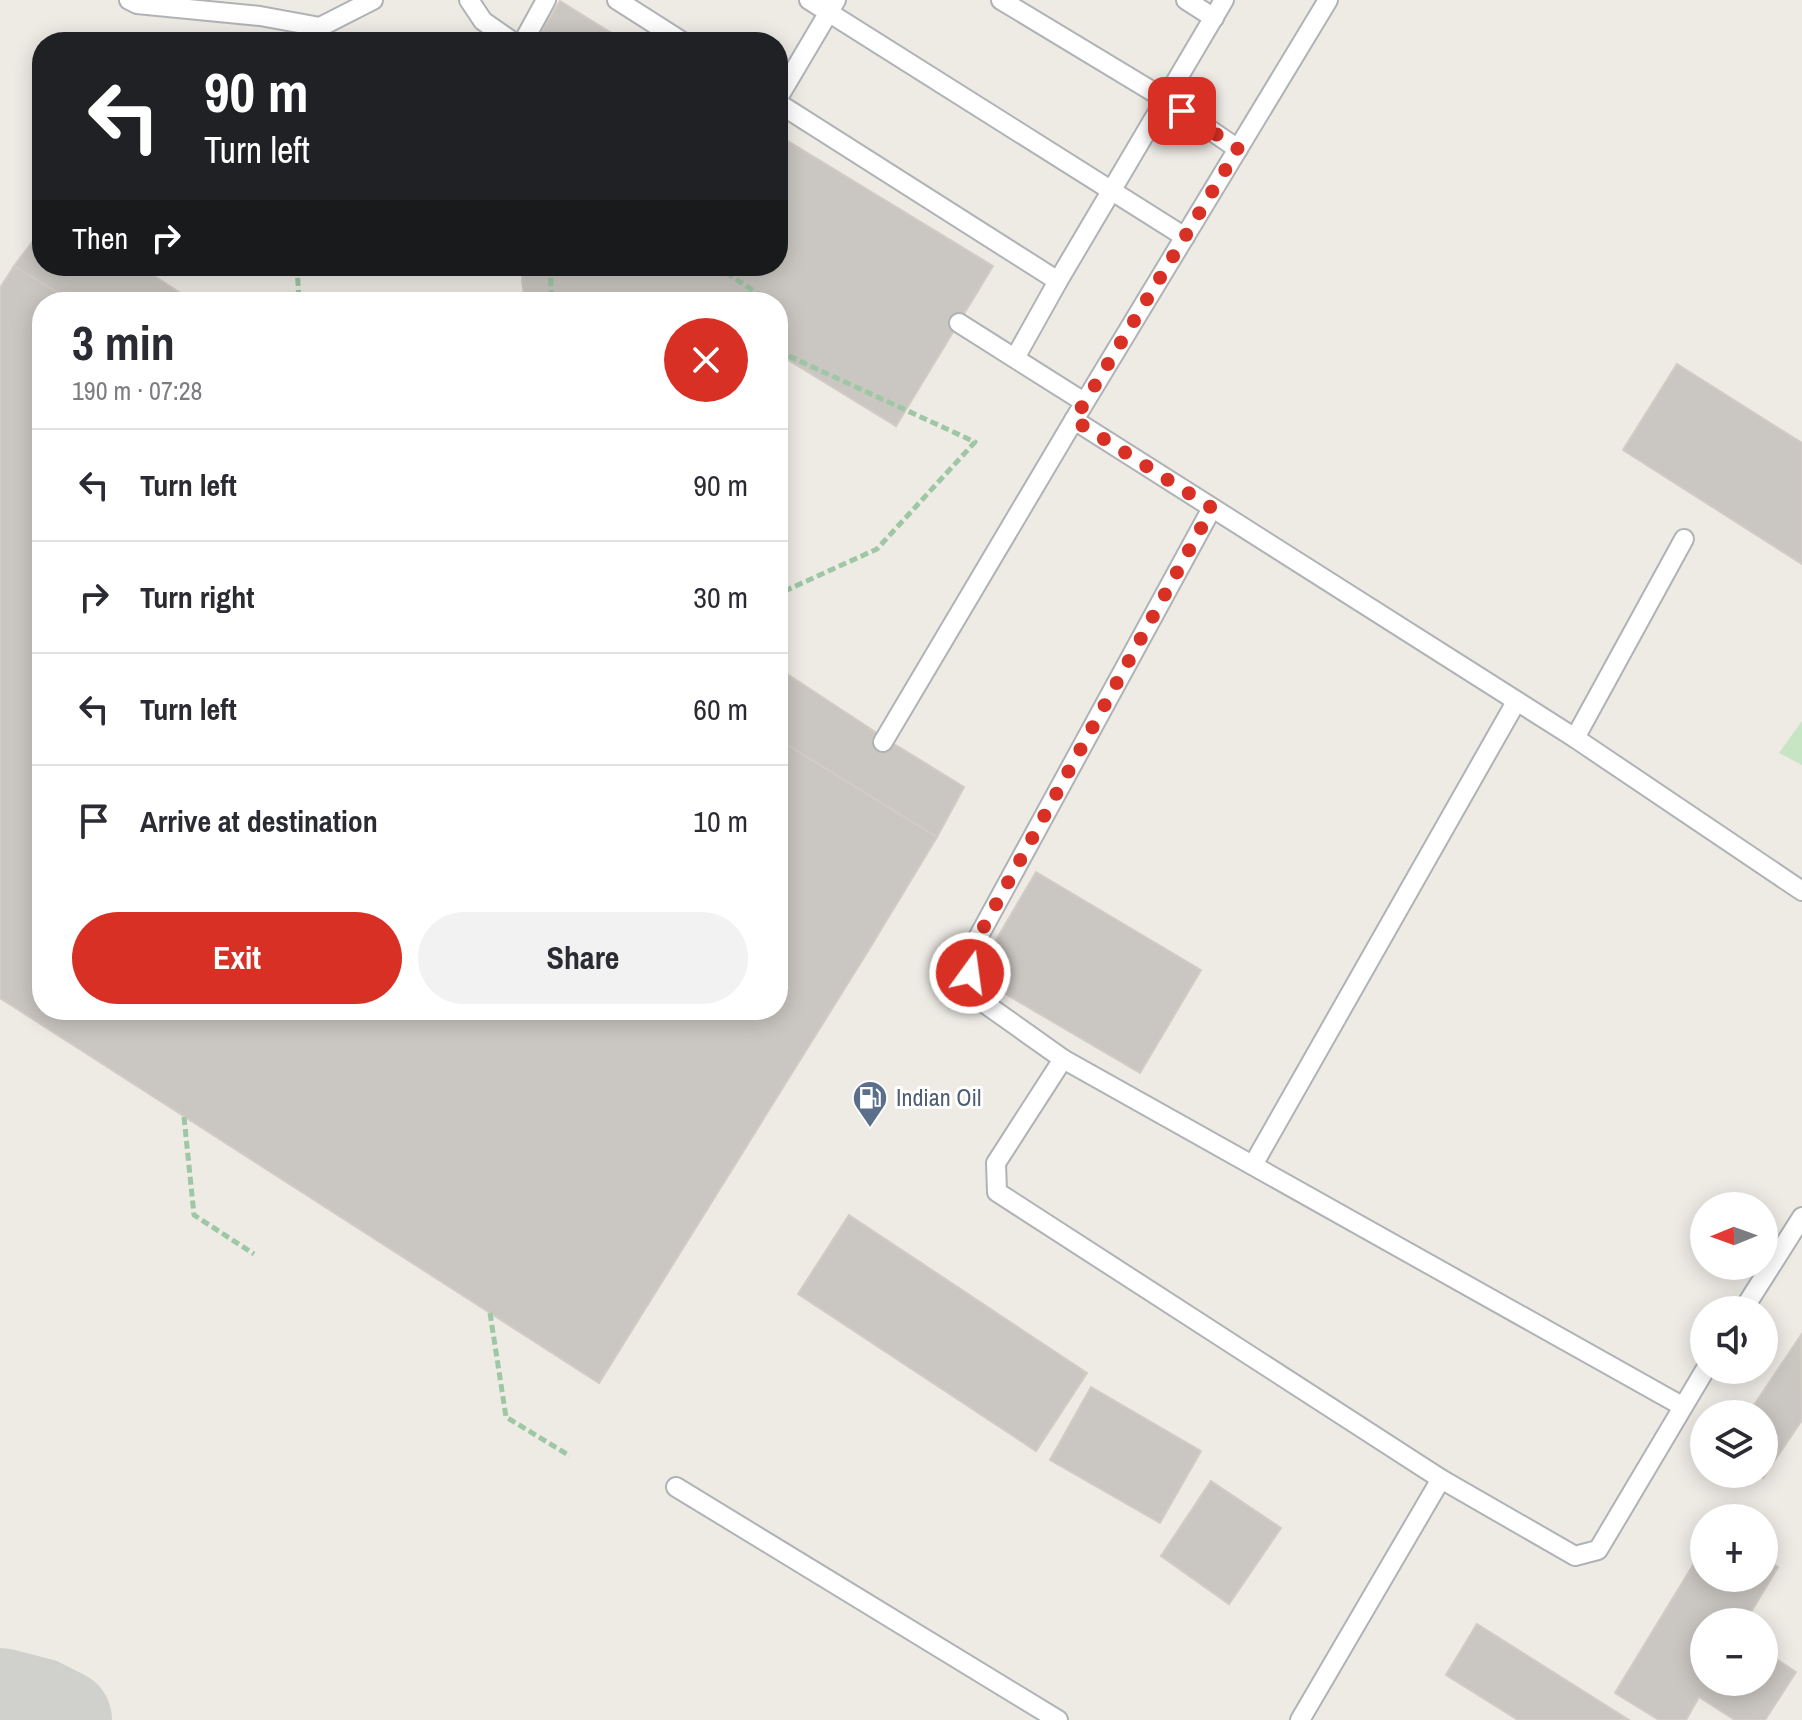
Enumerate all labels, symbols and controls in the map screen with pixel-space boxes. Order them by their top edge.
text: 90 m [204,54,309,129]
icon: left [72,64,176,168]
pin [1148,77,1216,145]
icon: arrive [1160,89,1204,133]
text: Turn left [204,126,310,174]
icon: right [144,216,188,260]
text: Then [72,218,128,258]
text: 3 min [72,310,175,375]
button: close [664,318,748,402]
text: 190 m · 07:28 [72,373,202,408]
icon: left [72,463,116,507]
text: Turn left [140,465,237,505]
text: 90 m [693,465,748,505]
icon: right [72,575,116,619]
text: Turn right [140,577,254,617]
text: 30 m [693,577,748,617]
icon: left [72,687,116,731]
text: Turn left [140,689,237,729]
text: 60 m [693,689,748,729]
icon: arrive [72,799,116,843]
text: Arrive at destination [140,801,378,841]
text: 10 m [693,801,748,841]
button: Exit [72,912,402,1004]
button: Share [418,912,748,1004]
position arrow [928,931,1012,1015]
fuel station icon: Indian Oil [851,1079,889,1129]
place label: Indian Oil [896,1081,981,1113]
north arrow [1690,1192,1778,1280]
map controls [1690,1192,1778,1696]
button: sound [1690,1296,1778,1384]
button: layers [1690,1400,1778,1488]
button: + [1690,1504,1778,1592]
button: − [1690,1608,1778,1696]

